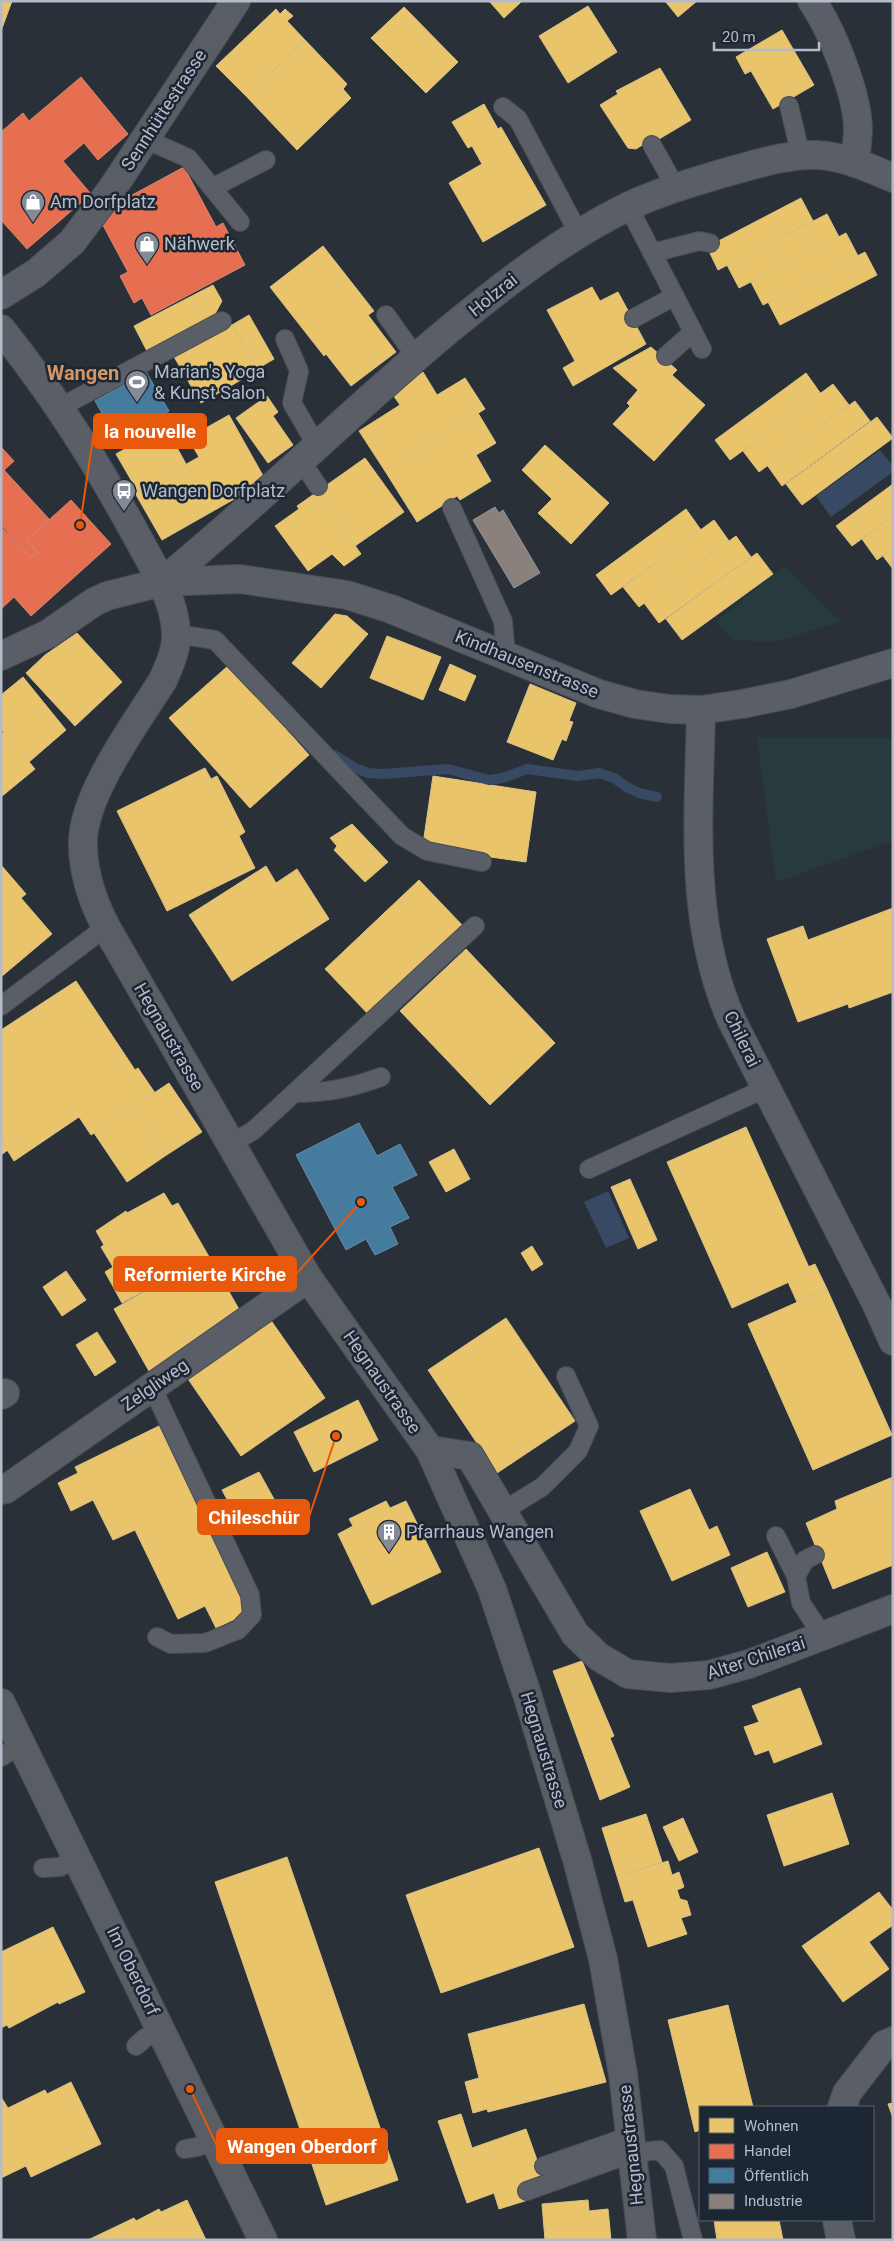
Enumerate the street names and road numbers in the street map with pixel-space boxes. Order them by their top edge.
street label: Sennhüttestrasse [117,45,211,174]
street label: Holzrai [464,269,521,321]
street label: Kindhausenstrasse [452,625,602,702]
street label: Hegnaustrasse [130,979,209,1094]
street label: Chilerai [720,1007,765,1070]
street label: Hegnaustrasse [339,1326,426,1437]
street label: Zelgliweg [117,1354,192,1415]
street label: Alter Chilerai [704,1632,808,1683]
street label: Hegnaustrasse [517,1689,572,1811]
street label: Im Oberdorf [103,1923,164,2019]
street label: Hegnaustrasse [614,2084,647,2206]

